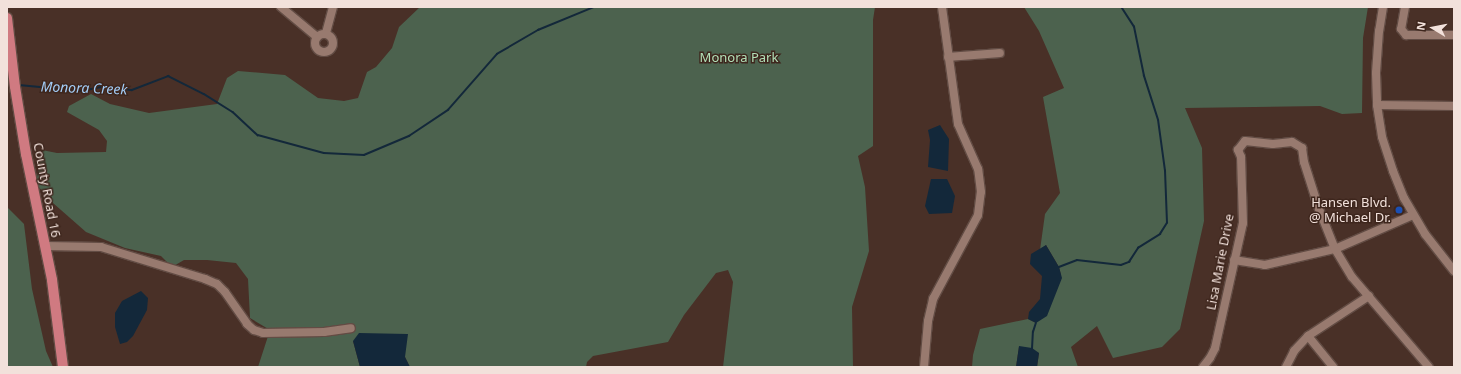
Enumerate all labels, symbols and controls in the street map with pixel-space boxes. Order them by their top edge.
north arrow [1413,8,1453,48]
text: N [1413,20,1429,32]
park label: Monora Park [700,49,778,65]
water label: Monora Creek [40,78,128,98]
street label: County Road 16 [30,141,64,239]
place label: Hansen Blvd. @ Michael Dr. [1309,195,1391,226]
marker: Hansen Blvd. @ Michael Dr. [1394,205,1404,215]
street label: Lisa Marie Drive [1203,213,1237,311]

